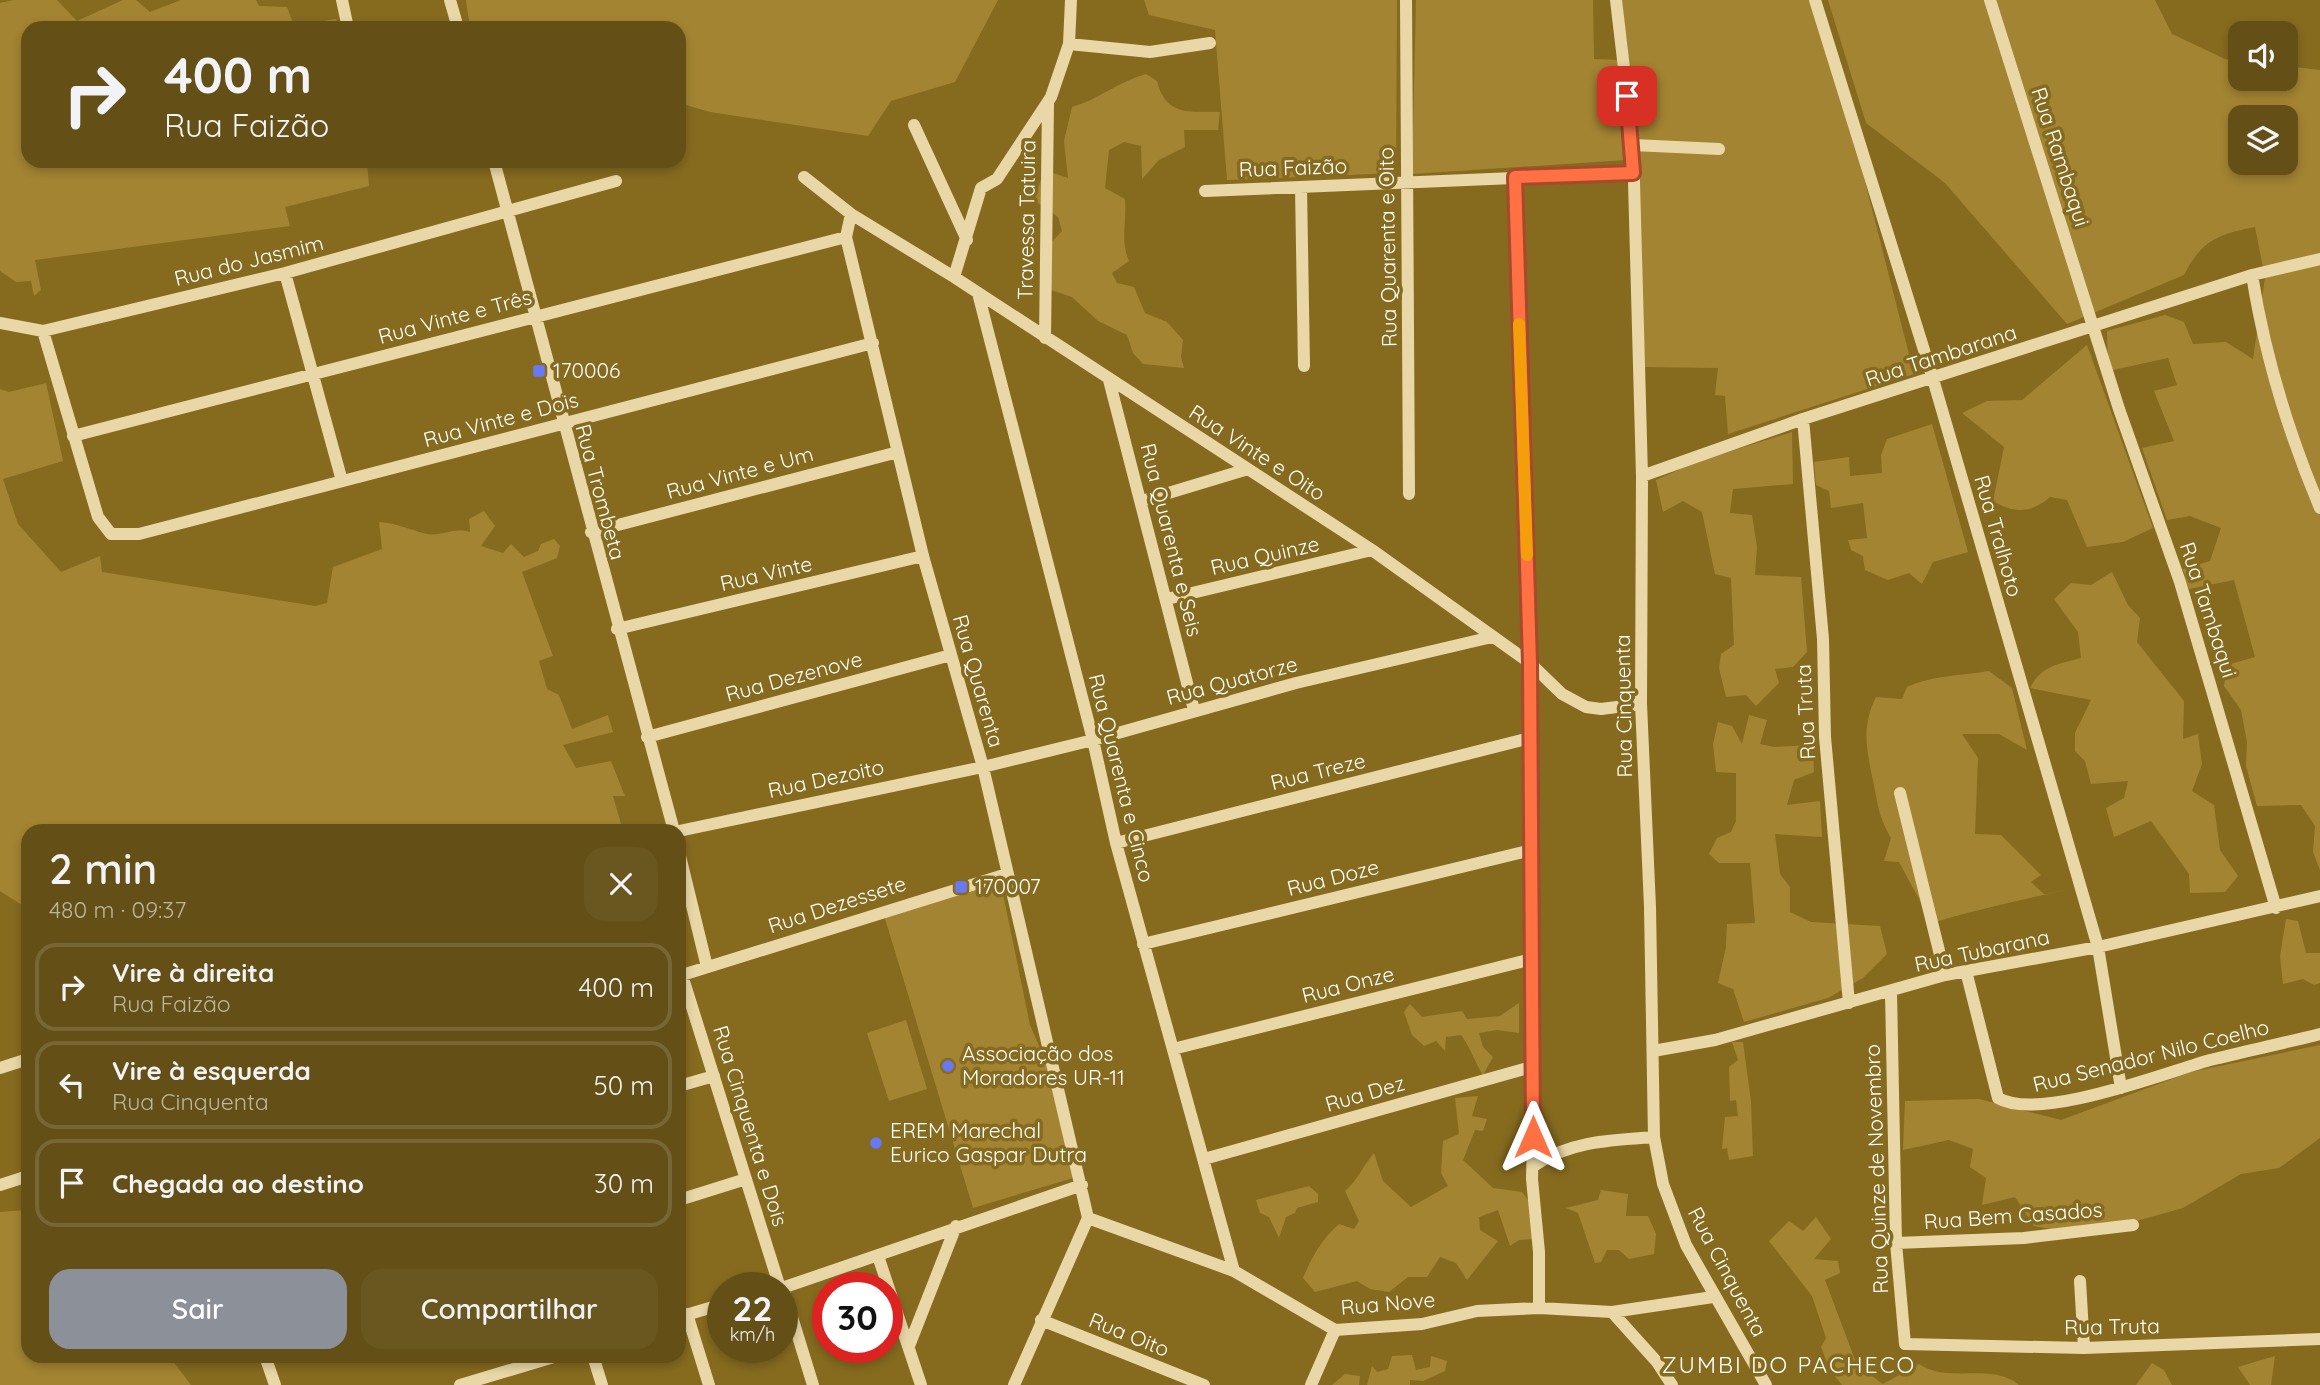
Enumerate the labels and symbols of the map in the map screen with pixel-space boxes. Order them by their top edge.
pin [1597,66,1657,126]
street label: Rua Rambaqui [2026,84,2096,230]
street label: Travessa Tatuira [1012,140,1040,300]
street label: Rua Quarenta e Oito [1372,147,1402,347]
street label: Rua Faizão [1238,152,1348,182]
street label: Rua do Jasmim [171,229,326,291]
street label: Rua Vinte e Três [375,283,534,349]
street label: Rua Tambarana [1862,318,2020,392]
place label: 170006 [553,357,620,383]
marker: 170006 [531,363,547,379]
street label: Rua Vinte e Dois [420,386,581,452]
street label: Rua Vinte e Oito [1184,398,1331,506]
street label: Rua Trombeta [570,421,632,563]
street label: Rua Vinte e Um [663,440,816,504]
street label: Rua Quarenta e Seis [1135,441,1209,639]
street label: Rua Tralhoto [1969,472,2029,600]
street label: Rua Quinze [1208,530,1322,580]
street label: Rua Tambaqui [2175,538,2243,681]
street label: Rua Vinte [717,550,814,596]
street label: Rua Quarenta [948,611,1010,750]
street label: Rua Cinquenta [1609,634,1637,778]
street label: Rua Dezenove [722,645,865,707]
street label: Rua Quatorze [1163,650,1300,710]
street label: Rua Truta [1790,664,1820,760]
street label: Rua Quarenta e Cinco [1083,671,1160,885]
street label: Rua Treze [1268,747,1368,795]
street label: Rua Dezoito [765,753,886,803]
street label: Rua Doze [1284,853,1381,901]
street label: Rua Dezessete [764,870,909,939]
place label: 170007 [975,873,1041,899]
marker: 170007 [953,879,969,895]
street label: Rua Tubarana [1912,923,2052,977]
street label: Rua Onze [1299,960,1397,1008]
street label: Rua Senador Nilo Coelho [2030,1013,2272,1097]
street label: Rua Cinquenta e Dois [708,1022,794,1229]
place label: Associação dos Moradores UR-11 [962,1040,1125,1090]
street label: Rua Quinze de Novembro [1859,1044,1893,1294]
marker: Associação dos Moradores UR-11 [940,1058,956,1074]
street label: Rua Dez [1322,1069,1407,1117]
position arrow [1496,1100,1570,1174]
place label: EREM Marechal Eurico Gaspar Dutra [890,1117,1087,1167]
marker: EREM Marechal Eurico Gaspar Dutra [868,1135,884,1151]
street label: Rua Bem Casados [1923,1196,2103,1234]
street label: Rua Cinquenta [1683,1202,1773,1341]
speed limit sign: 30 [812,1272,903,1363]
street label: Rua Nove [1339,1286,1436,1320]
street label: Rua Oito [1085,1306,1173,1362]
street label: Rua Truta [2064,1312,2160,1340]
district label: ZUMBI DO PACHECO [1662,1350,1916,1379]

